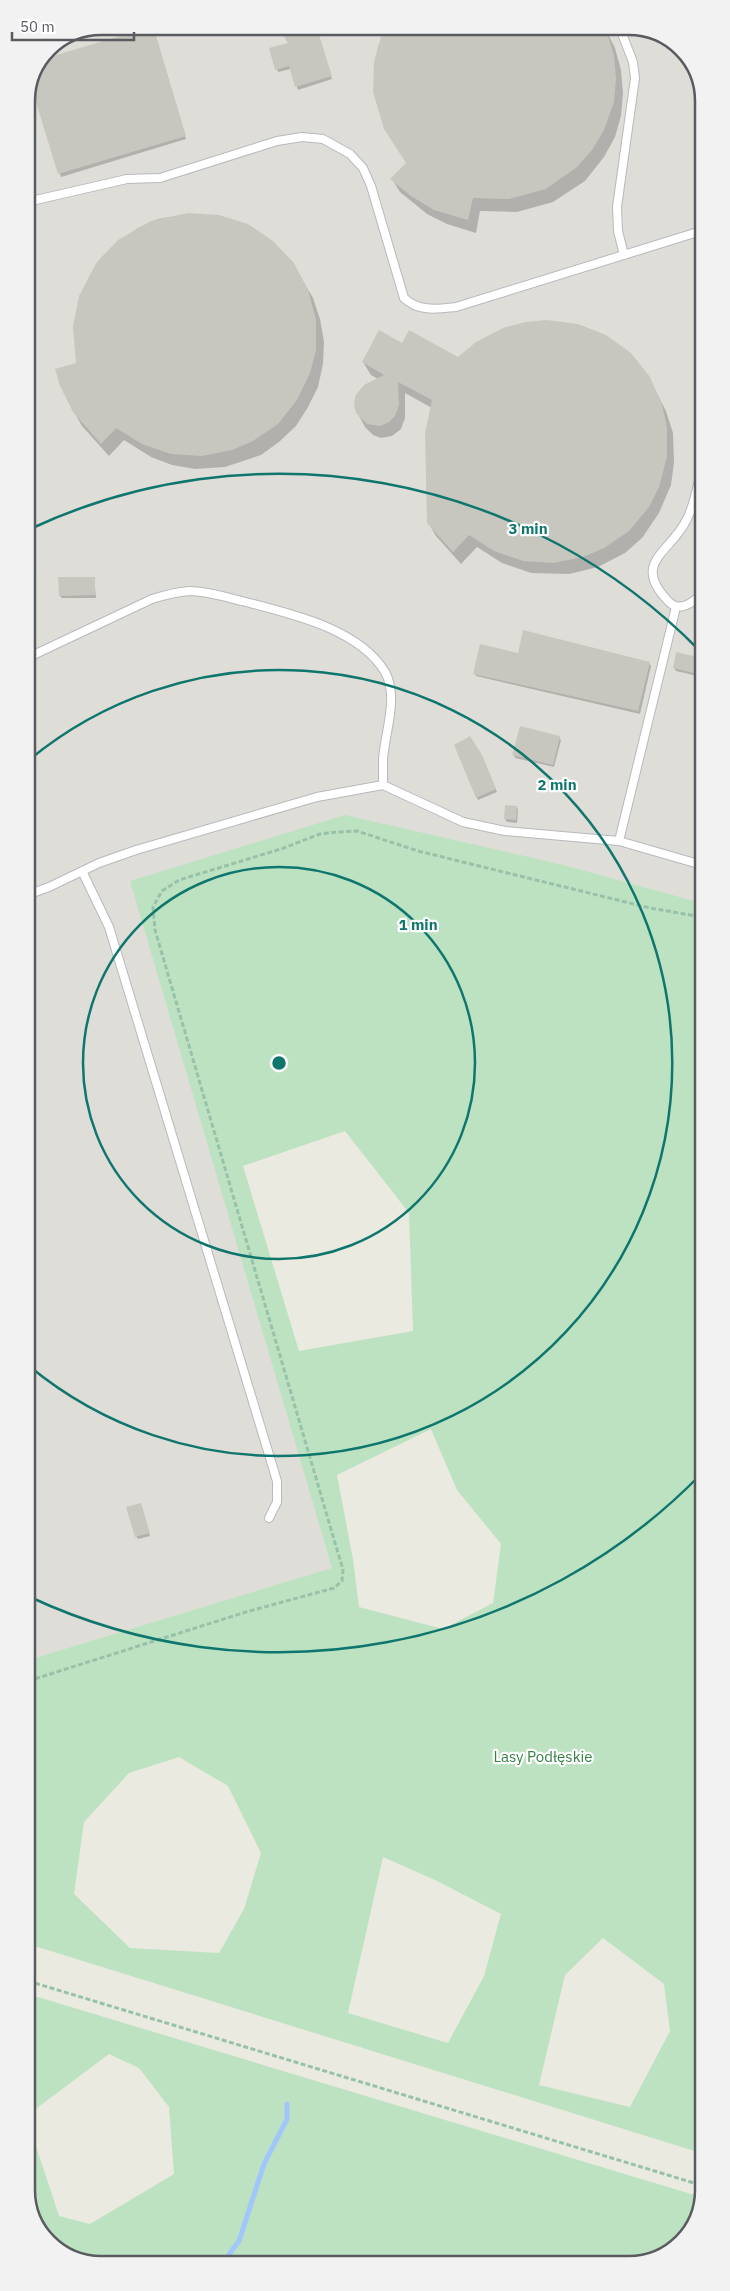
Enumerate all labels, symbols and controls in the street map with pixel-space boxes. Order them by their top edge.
scale bar [12,10,135,42]
text: 50 m [20,17,55,36]
text: 3 min [508,519,548,538]
text: 2 min [537,775,577,794]
text: 1 min [398,915,438,934]
centre of rings [270,1054,288,1072]
park label: Lasy Podłęskie [493,1747,593,1766]

